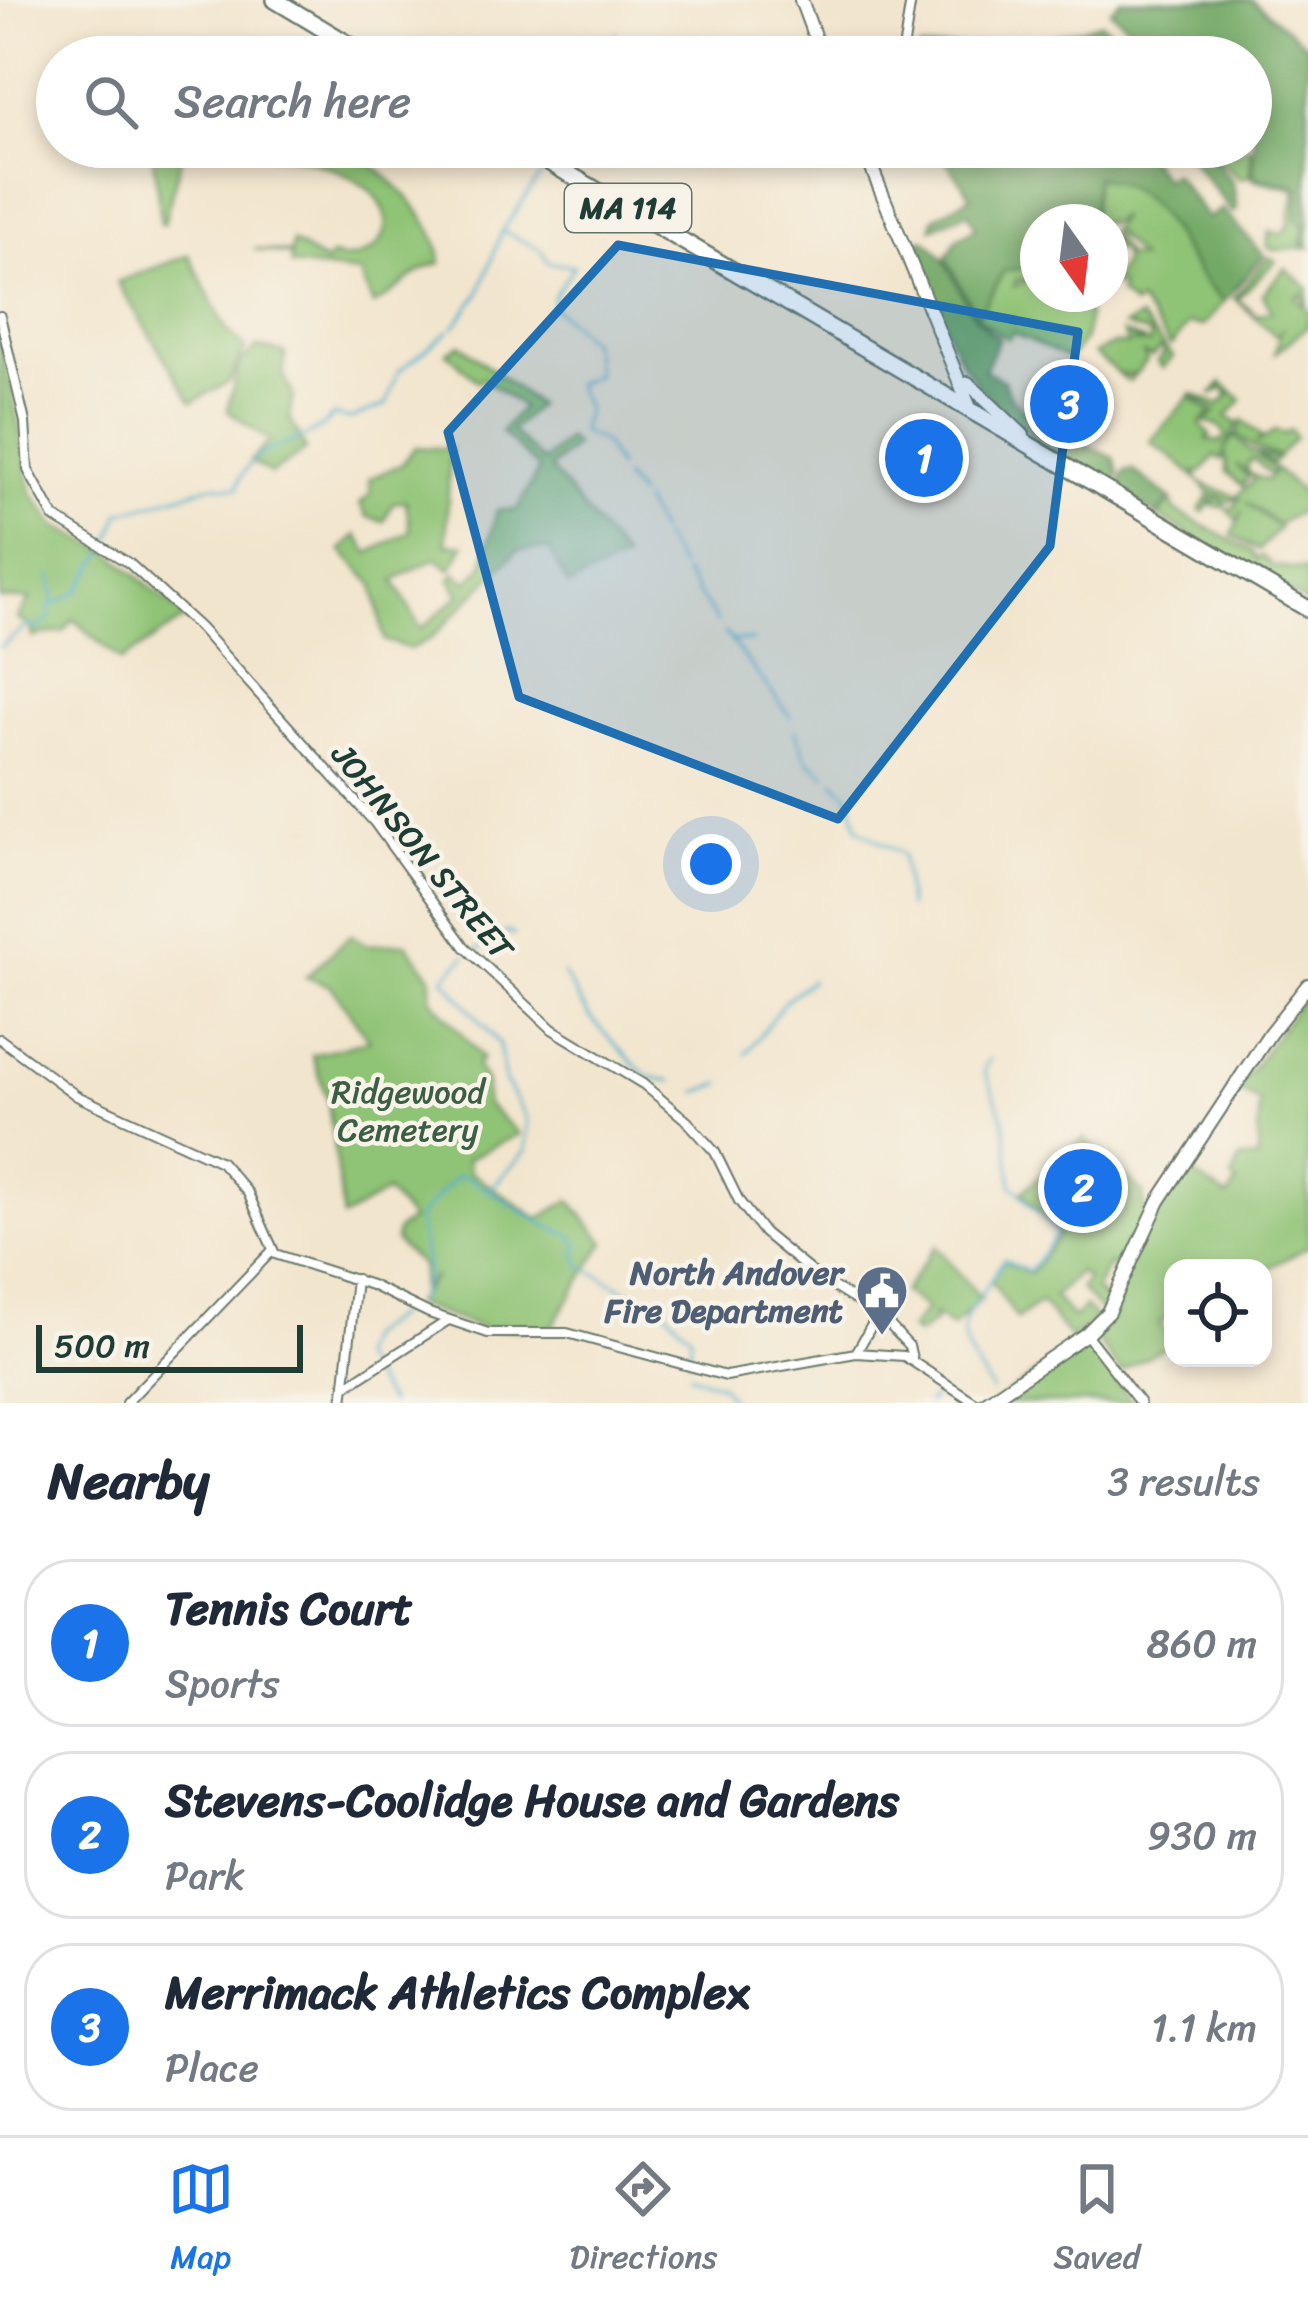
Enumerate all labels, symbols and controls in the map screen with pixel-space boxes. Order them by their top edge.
search box [36,36,1272,168]
text: Search here [174,62,411,142]
icon: search [78,69,144,135]
road number: MA 114 [565,184,691,232]
north arrow [1020,204,1128,312]
pin: 3 [1030,359,1108,449]
pin: 1 [885,413,963,503]
street label: JOHNSON STREET [315,729,530,975]
your location [681,834,741,894]
park label: Ridgewood Cemetery [331,1063,487,1159]
pin: 2 [1044,1143,1122,1233]
place label: North Andover Fire Department [604,1244,845,1340]
map controls [1164,1259,1272,1367]
button: locate [1164,1259,1272,1367]
public building icon: North Andover Fire Department [854,1263,910,1337]
text: 500 m [54,1317,150,1375]
scale bar [36,1319,303,1372]
text: Nearby [48,1436,209,1526]
text: 3 results [1107,1447,1260,1516]
text: Tennis Court [165,1569,413,1649]
text: 1 [82,1609,98,1678]
text: 860 m [1147,1609,1257,1678]
text: Sports [165,1649,280,1718]
text: Stevens-Coolidge House and Gardens [165,1761,899,1841]
text: 2 [79,1801,101,1870]
text: 930 m [1147,1801,1257,1870]
text: Park [165,1841,245,1910]
text: Merrimack Athletics Complex [165,1953,750,2033]
text: 3 [79,1993,101,2062]
text: 1.1 km [1151,1993,1257,2062]
text: Place [165,2033,259,2102]
tab: Map [168,2156,234,2286]
tab: Directions [570,2156,717,2286]
tab: Saved [1053,2156,1140,2286]

